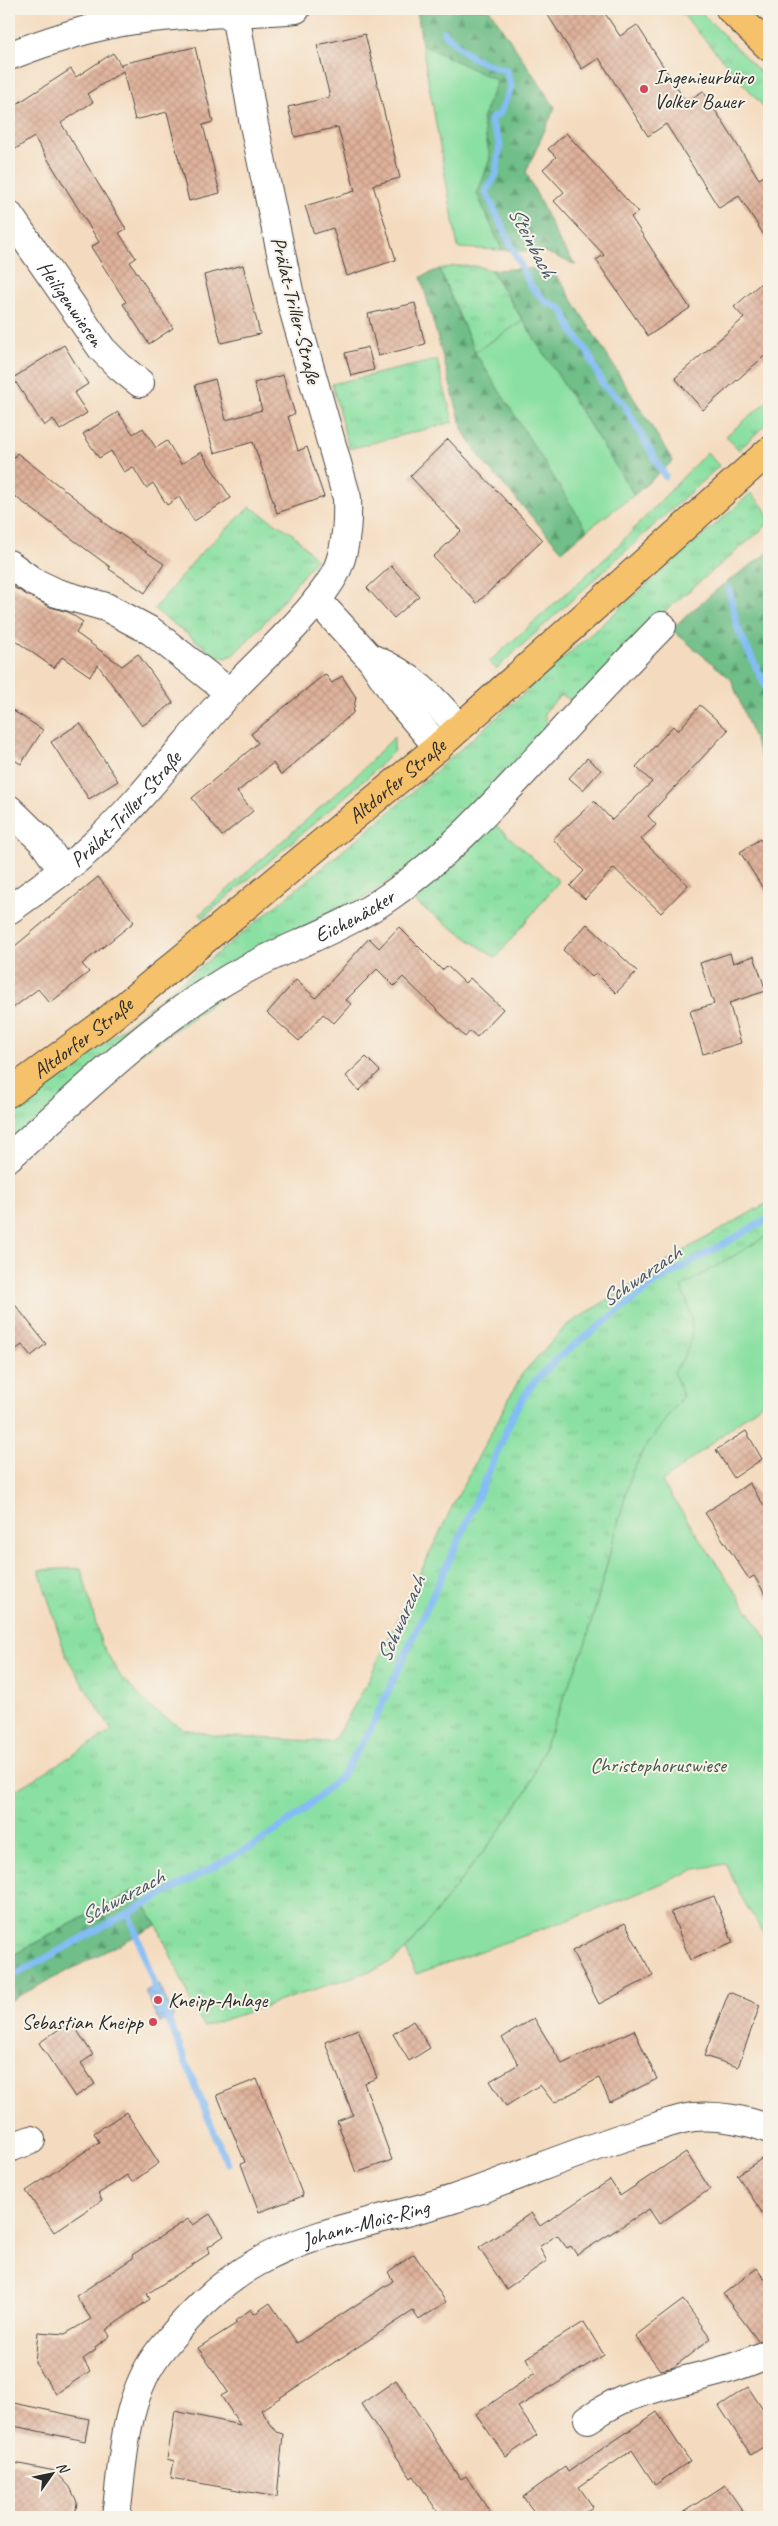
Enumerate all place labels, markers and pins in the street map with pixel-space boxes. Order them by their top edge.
place label: Ingenieurbüro Volker Bauer [654,64,755,114]
marker: Ingenieurbüro Volker Bauer [638,83,650,95]
place label: Kneipp-Anlage [168,1987,269,2013]
marker: Kneipp-Anlage [152,1994,164,2006]
place label: Sebastian Kneipp [22,2009,144,2035]
marker: Sebastian Kneipp [147,2016,159,2028]

